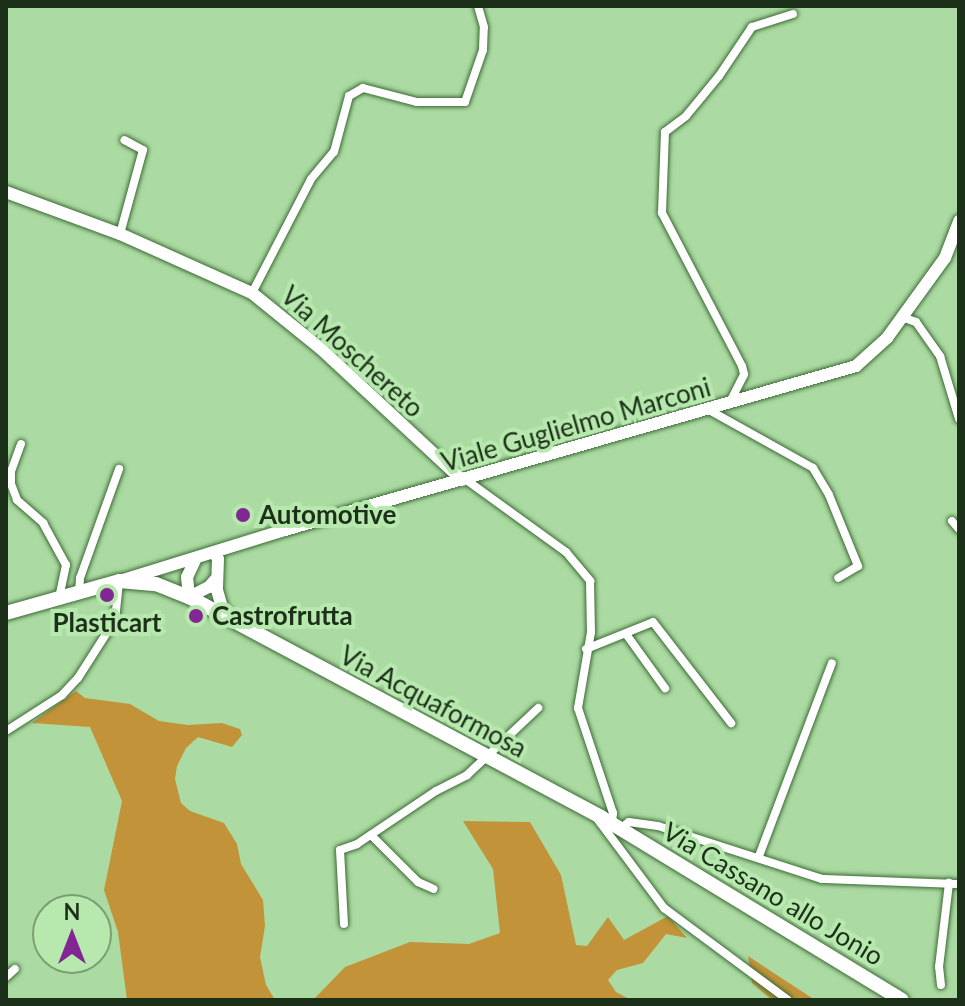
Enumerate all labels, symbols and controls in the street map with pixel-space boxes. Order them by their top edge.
street label: Via Moschereto [275,280,429,424]
street label: Viale Guglielmo Marconi [438,372,714,478]
place label: Automotive [259,499,396,531]
marker: Automotive [234,506,252,524]
marker: Plasticart [98,586,116,604]
place label: Castrofrutta [212,600,353,632]
place label: Plasticart [53,607,161,639]
marker: Castrofrutta [187,607,205,625]
street label: Via Acquaformosa [334,639,532,765]
street label: Via Cassano allo Jonio [657,816,889,972]
north arrow [32,894,112,974]
text: N [64,898,80,925]

